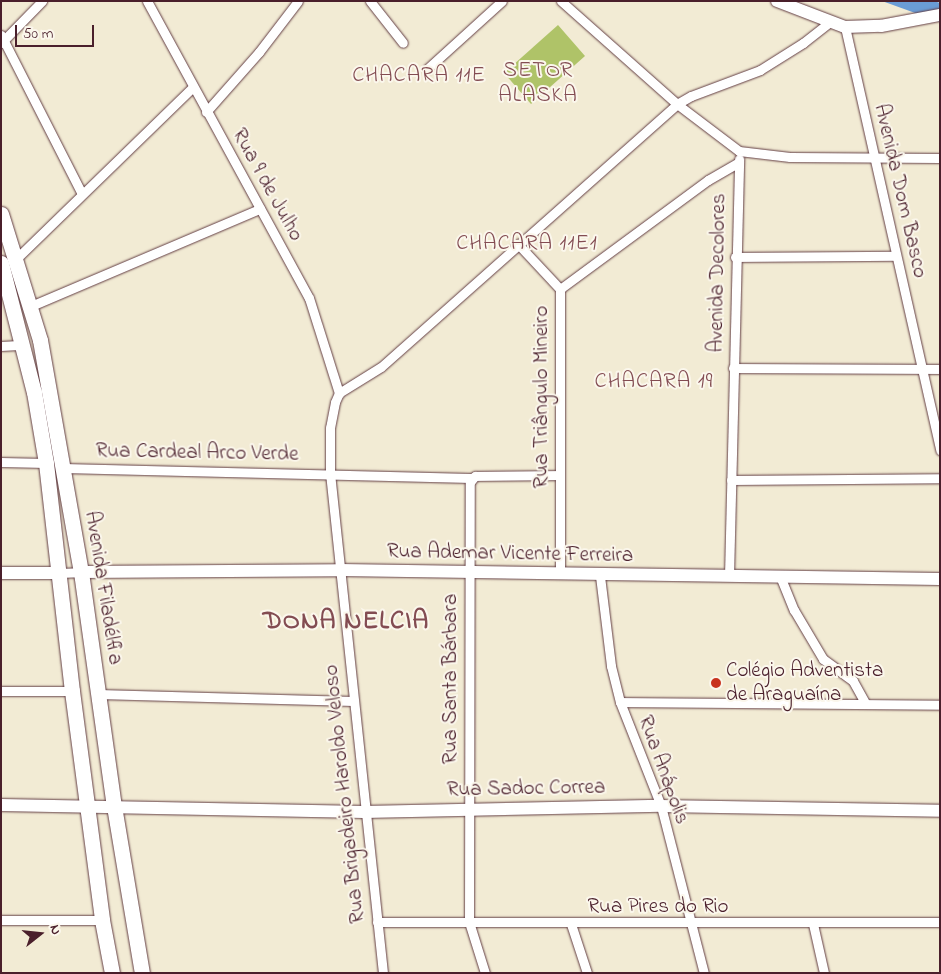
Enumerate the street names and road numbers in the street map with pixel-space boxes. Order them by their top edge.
street label: Avenida Dom Basco [868,101,932,281]
street label: Rua 9 de Julho [226,124,308,246]
street label: Avenida Decolores [704,193,732,353]
street label: Rua Triângulo Mineiro [529,306,555,488]
street label: Rua Cardeal Arco Verde [95,439,299,467]
street label: Avenida Filadélfia [78,509,128,667]
street label: Rua Ademar Vicente Ferreira [387,539,633,569]
street label: Rua Santa Bárbara [438,594,464,764]
street label: Rua Brigadeiro Haroldo Veloso [319,663,371,925]
street label: Rua Anápolis [632,712,694,828]
street label: Rua Sadoc Correa [447,775,605,803]
street label: Rua Pires do Rio [588,894,728,920]

